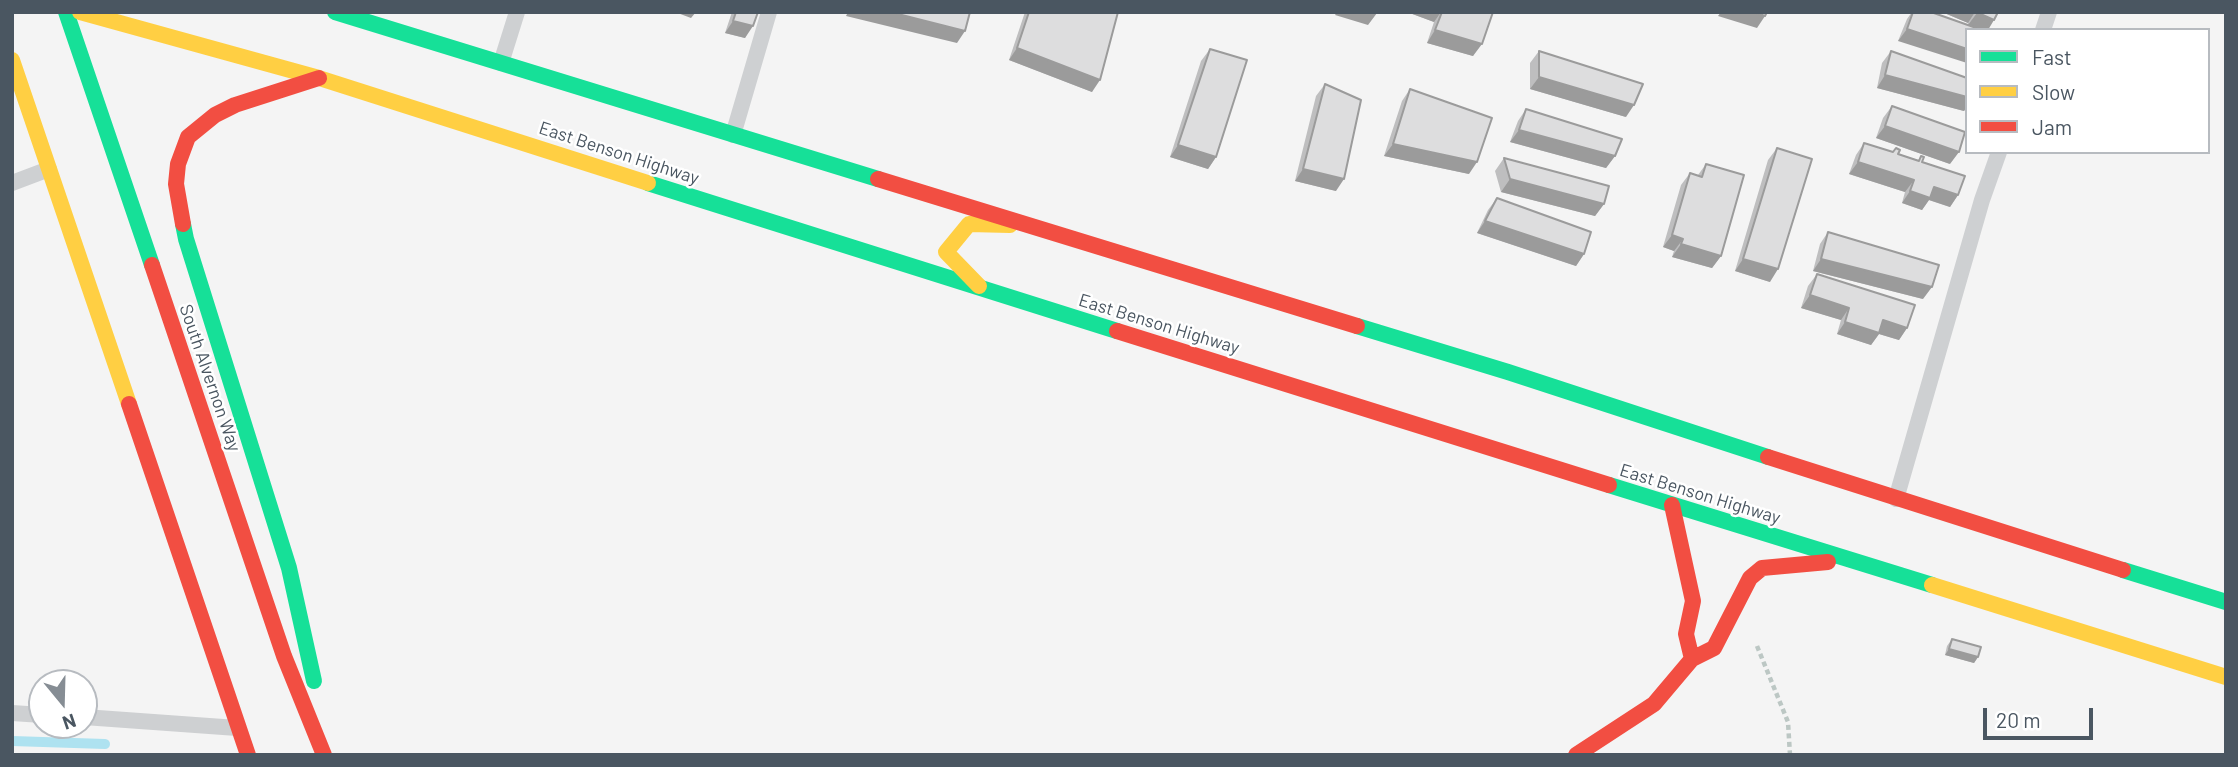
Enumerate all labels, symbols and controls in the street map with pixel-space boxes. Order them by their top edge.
legend [1965,28,2210,154]
text: Fast [2032,44,2072,69]
text: Slow [2032,79,2075,104]
text: Jam [2032,114,2072,139]
street label: East Benson Highway [536,117,702,189]
street label: East Benson Highway [1076,289,1242,359]
street label: South Alvernon Way [175,302,245,454]
street label: East Benson Highway [1617,459,1783,529]
north arrow [28,669,98,739]
scale bar [1986,694,2096,738]
text: 20 m [1996,707,2041,732]
text: N [60,710,79,735]

